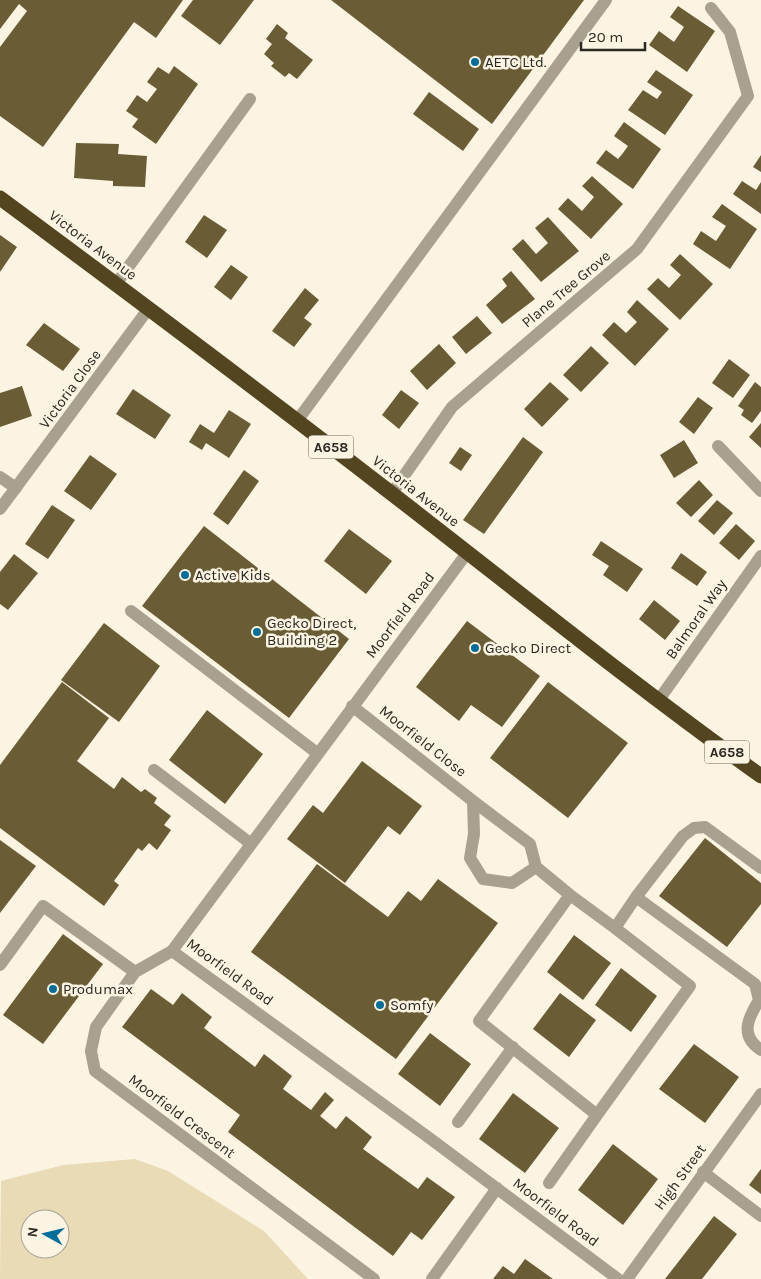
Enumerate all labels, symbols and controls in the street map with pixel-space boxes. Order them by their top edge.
scale bar [581,20,645,52]
text: 20 m [588,28,623,46]
place label: AETC Ltd. [485,53,547,71]
marker: AETC Ltd. [469,56,481,68]
street label: Victoria Avenue [45,206,141,284]
street label: Plane Tree Grove [518,247,614,331]
street label: Victoria Close [35,346,105,432]
road number: A658 [308,436,354,458]
street label: Victoria Avenue [369,451,463,531]
place label: Active Kids [195,566,271,584]
street label: Moorfield Road [362,568,438,662]
marker: Active Kids [179,569,191,581]
street label: Balmoral Way [662,575,730,663]
place label: Gecko Direct, Building 2 [267,614,356,649]
marker: Gecko Direct, Building 2 [251,626,263,638]
place label: Gecko Direct [485,639,572,657]
marker: Gecko Direct [469,642,481,654]
street label: Moorfield Close [376,701,470,781]
road number: A658 [704,740,750,764]
street label: Moorfield Road [183,934,277,1010]
place label: Produmax [63,980,133,998]
marker: Produmax [47,983,59,995]
place label: Somfy [390,996,433,1014]
marker: Somfy [374,999,386,1011]
street label: Moorfield Crescent [125,1070,239,1162]
street label: High Street [650,1140,710,1213]
street label: Moorfield Road [509,1174,603,1250]
north arrow [20,1209,70,1259]
text: N [24,1226,42,1238]

